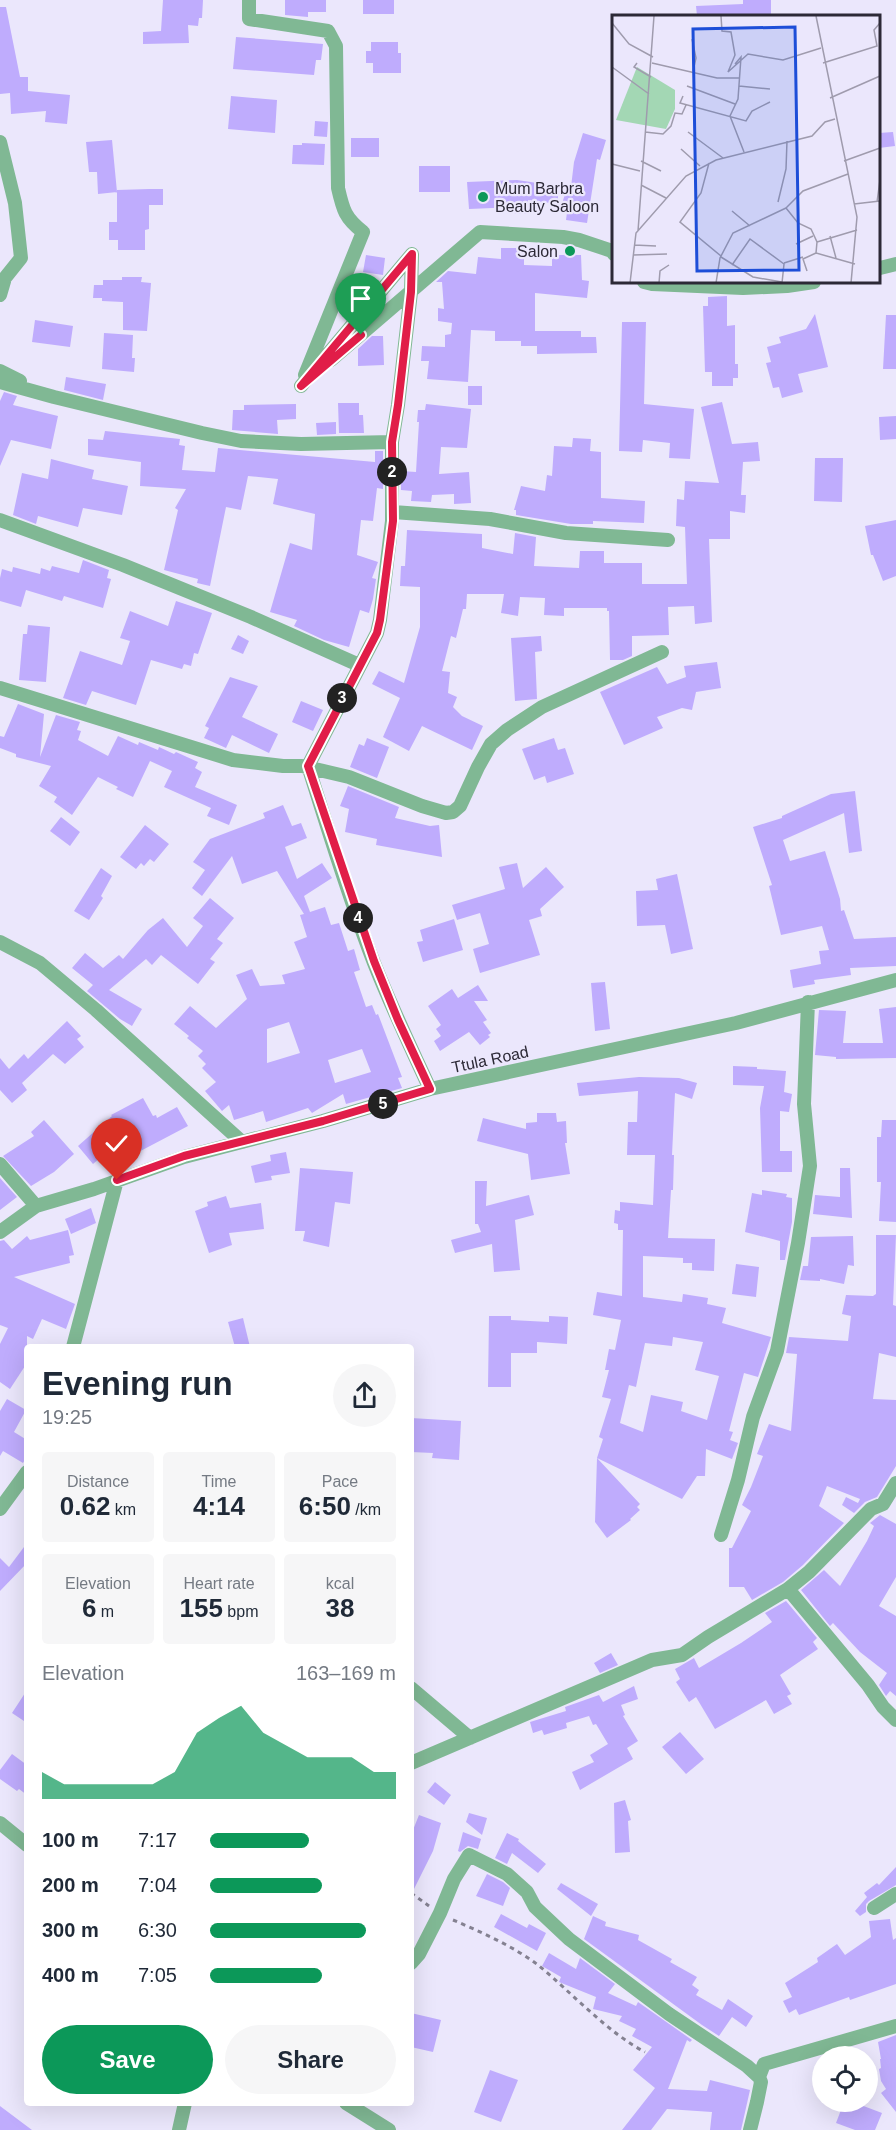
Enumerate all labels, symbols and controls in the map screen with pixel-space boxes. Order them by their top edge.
inset map [612,15,881,284]
place label: Mum Barbra Beauty Saloon [495,180,599,215]
marker: Mum Barbra Beauty Saloon [476,190,490,204]
place label: Salon [517,243,558,260]
marker: Salon [563,244,577,258]
pin [335,273,386,335]
icon: arrive [344,282,377,315]
pin: 2 [377,457,407,487]
text: 2 [388,463,396,480]
pin: 3 [327,683,357,713]
text: 3 [338,689,346,706]
pin: 4 [343,903,373,933]
text: 4 [354,909,362,926]
street label: Ttula Road [450,1043,530,1076]
pin: 5 [368,1089,398,1119]
text: 5 [379,1095,387,1112]
pin [91,1118,142,1180]
icon: check [100,1127,133,1160]
button: share [333,1364,396,1427]
text: Evening run [42,1365,233,1402]
text: 19:25 [42,1406,92,1428]
text: Distance [67,1473,129,1490]
text: Time [202,1473,236,1490]
text: Pace [322,1473,358,1490]
text: 0.62 [60,1491,110,1521]
text: 4:14 [193,1491,245,1521]
text: 6:50 [299,1491,351,1521]
text: km [110,1501,136,1518]
text: /km [351,1501,381,1518]
text: Elevation [65,1575,131,1592]
text: Heart rate [183,1575,255,1592]
text: kcal [326,1575,354,1592]
text: 6 [82,1593,96,1623]
text: 155 [180,1593,223,1623]
text: 38 [326,1593,354,1623]
text: m [96,1603,114,1620]
text: bpm [223,1603,258,1620]
text: Elevation [42,1662,124,1684]
text: 163–169 m [296,1662,396,1684]
text: 100 m [42,1829,99,1851]
text: 7:17 [138,1829,177,1851]
text: 200 m [42,1874,99,1896]
text: 7:04 [138,1874,177,1896]
text: 300 m [42,1919,99,1941]
text: 6:30 [138,1919,177,1941]
text: 400 m [42,1964,99,1986]
text: 7:05 [138,1964,177,1986]
button: Save [42,2025,213,2094]
button: Share [225,2025,396,2094]
map controls [812,2046,878,2112]
button: locate [812,2046,878,2112]

